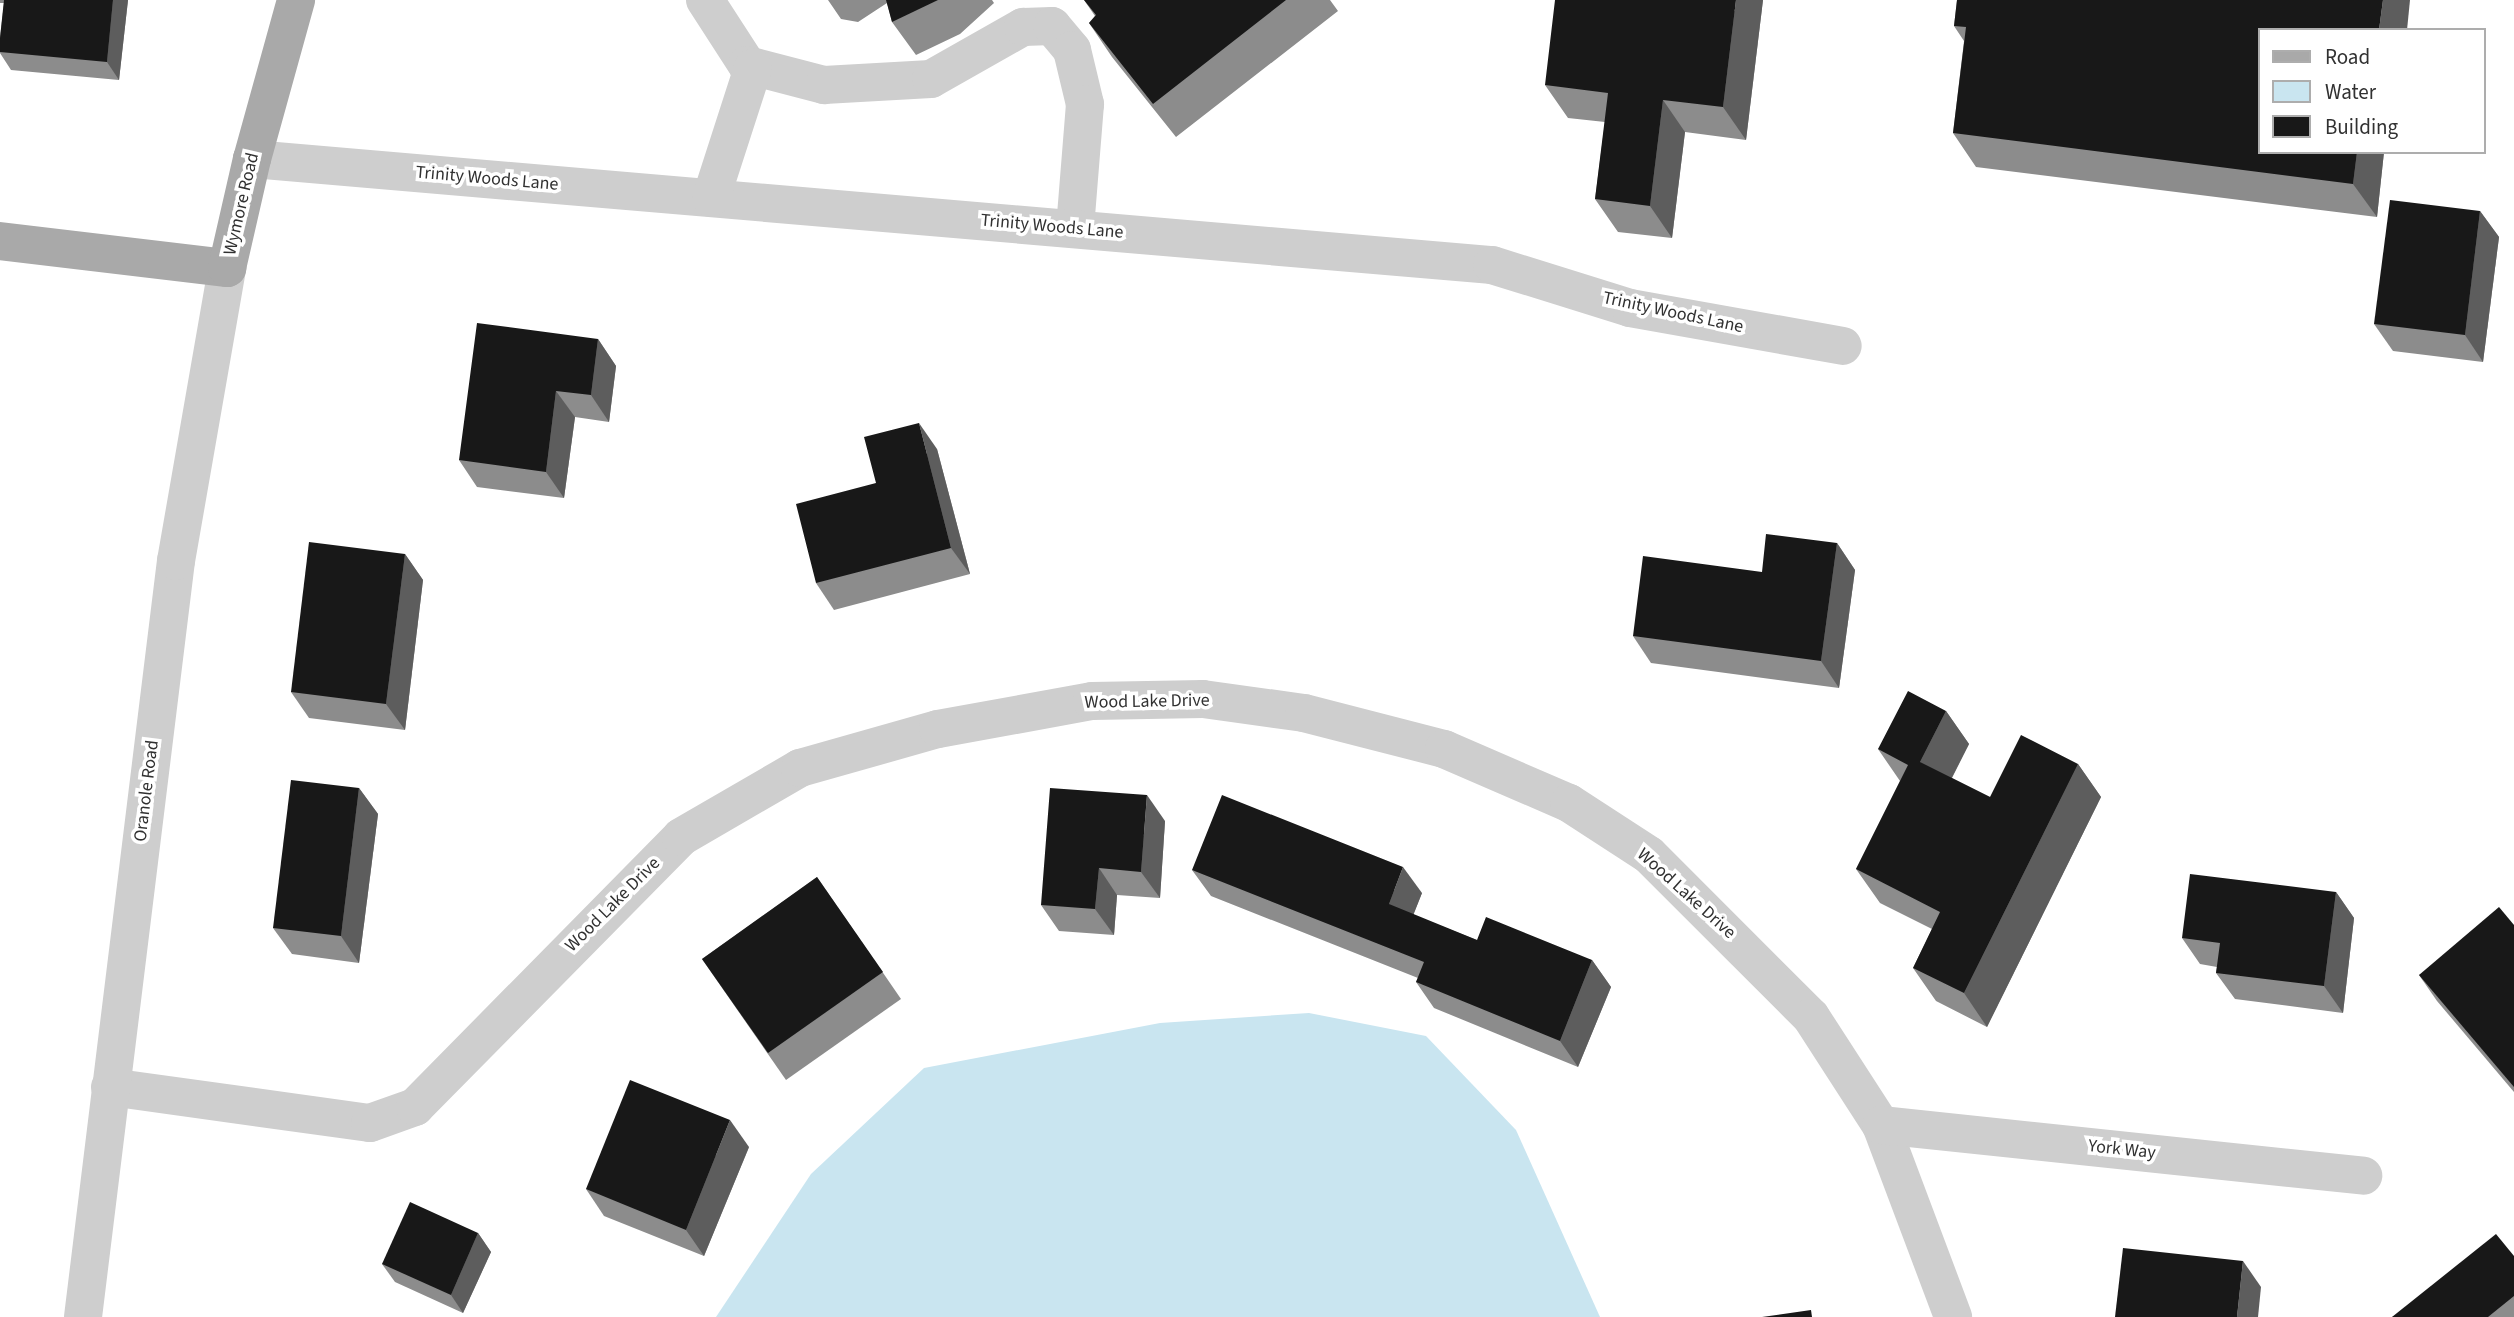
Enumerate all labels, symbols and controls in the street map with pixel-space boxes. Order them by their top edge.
legend [2258,28,2486,154]
text: Road [2325,42,2370,72]
text: Water [2325,77,2376,107]
text: Building [2325,112,2398,142]
street label: Wymore Road [220,151,264,257]
street label: Trinity Woods Lane [415,162,559,196]
street label: Trinity Woods Lane [980,210,1124,244]
street label: Trinity Woods Lane [1601,288,1745,338]
street label: Wood Lake Drive [1084,690,1210,714]
street label: Oranole Road [130,739,164,843]
street label: Wood Lake Drive [1632,844,1740,944]
street label: Wood Lake Drive [561,853,665,957]
street label: York Way [2087,1136,2157,1164]

